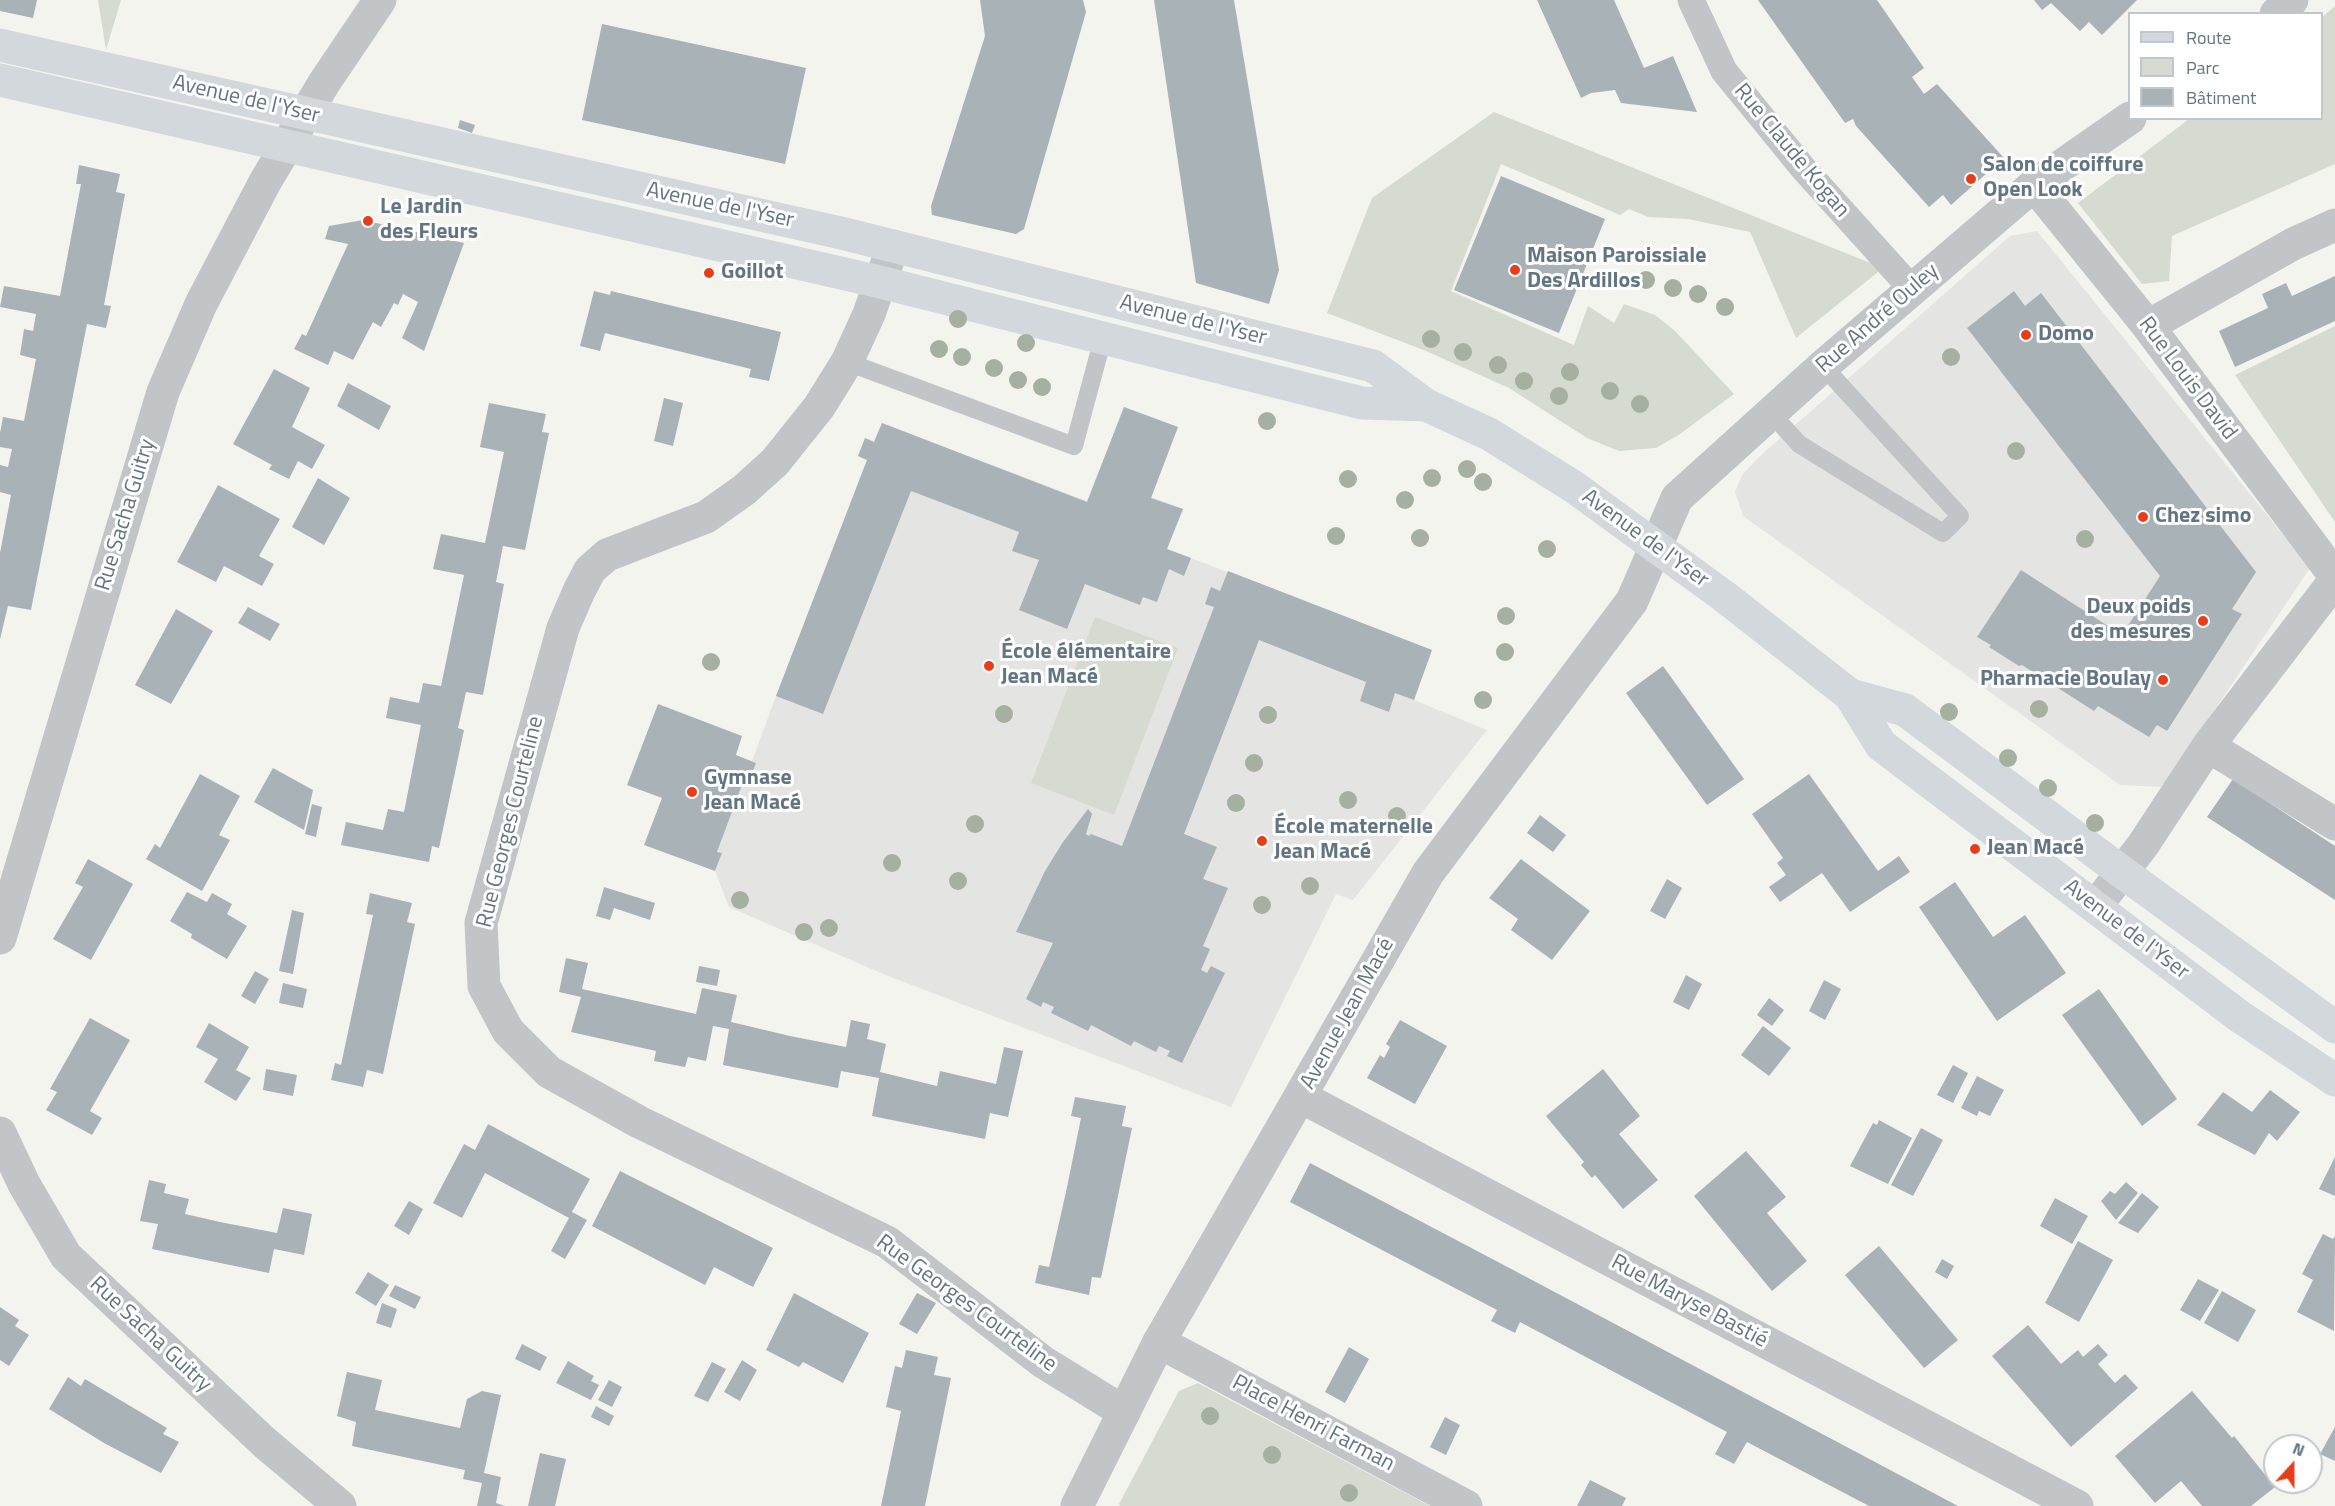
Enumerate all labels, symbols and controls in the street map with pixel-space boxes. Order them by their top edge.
legend [2128,12,2323,120]
text: Route [2186,24,2231,51]
text: Parc [2186,54,2220,81]
street label: Avenue de l'Yser [170,70,322,130]
street label: Rue Claude Kogan [1727,79,1855,223]
text: Bâtiment [2186,84,2256,111]
place label: Salon de coiffure Open Look [1983,153,2143,204]
marker: Salon de coiffure Open Look [1964,172,1978,186]
street label: Avenue de l'Yser [644,177,796,235]
place label: Le Jardin des Fleurs [380,195,478,246]
marker: Le Jardin des Fleurs [361,214,375,228]
place label: Maison Paroissiale Des Ardillos [1527,244,1706,296]
street label: Rue André Ouley [1811,259,1945,379]
place label: Goillot [721,260,783,286]
marker: Maison Paroissiale Des Ardillos [1508,263,1522,277]
marker: Goillot [702,266,716,280]
street label: Avenue de l'Yser [1117,290,1269,352]
street label: Rue Louis David [2132,312,2242,446]
place label: Domo [2038,322,2094,348]
marker: Domo [2019,328,2033,342]
street label: Rue Sacha Guitry [90,436,162,594]
street label: Avenue de l'Yser [1577,484,1713,594]
place label: Chez simo [2155,504,2251,530]
marker: Chez simo [2136,510,2150,524]
place label: Deux poids des mesures [2070,595,2191,646]
marker: Deux poids des mesures [2196,614,2210,628]
place label: École élémentaire Jean Macé [1001,640,1171,692]
marker: École élémentaire Jean Macé [982,659,996,673]
place label: Pharmacie Boulay [1980,667,2151,693]
marker: Pharmacie Boulay [2156,673,2170,687]
street label: Rue Georges Courteline [472,714,550,930]
place label: Gymnase Jean Macé [704,766,801,818]
marker: Gymnase Jean Macé [685,785,699,799]
place label: École maternelle Jean Macé [1274,815,1433,866]
marker: École maternelle Jean Macé [1255,834,1269,848]
place label: Jean Macé [1987,836,2084,862]
marker: Jean Macé [1968,842,1982,856]
street label: Avenue de l'Yser [2058,874,2194,986]
street label: Avenue Jean Macé [1296,934,1400,1094]
street label: Rue Georges Courteline [871,1230,1061,1378]
street label: Rue Maryse Bastié [1606,1250,1772,1354]
street label: Rue Sacha Guitry [83,1272,217,1398]
street label: Place Henri Farman [1227,1370,1399,1478]
north arrow [2263,1434,2323,1494]
text: N [2289,1436,2308,1462]

